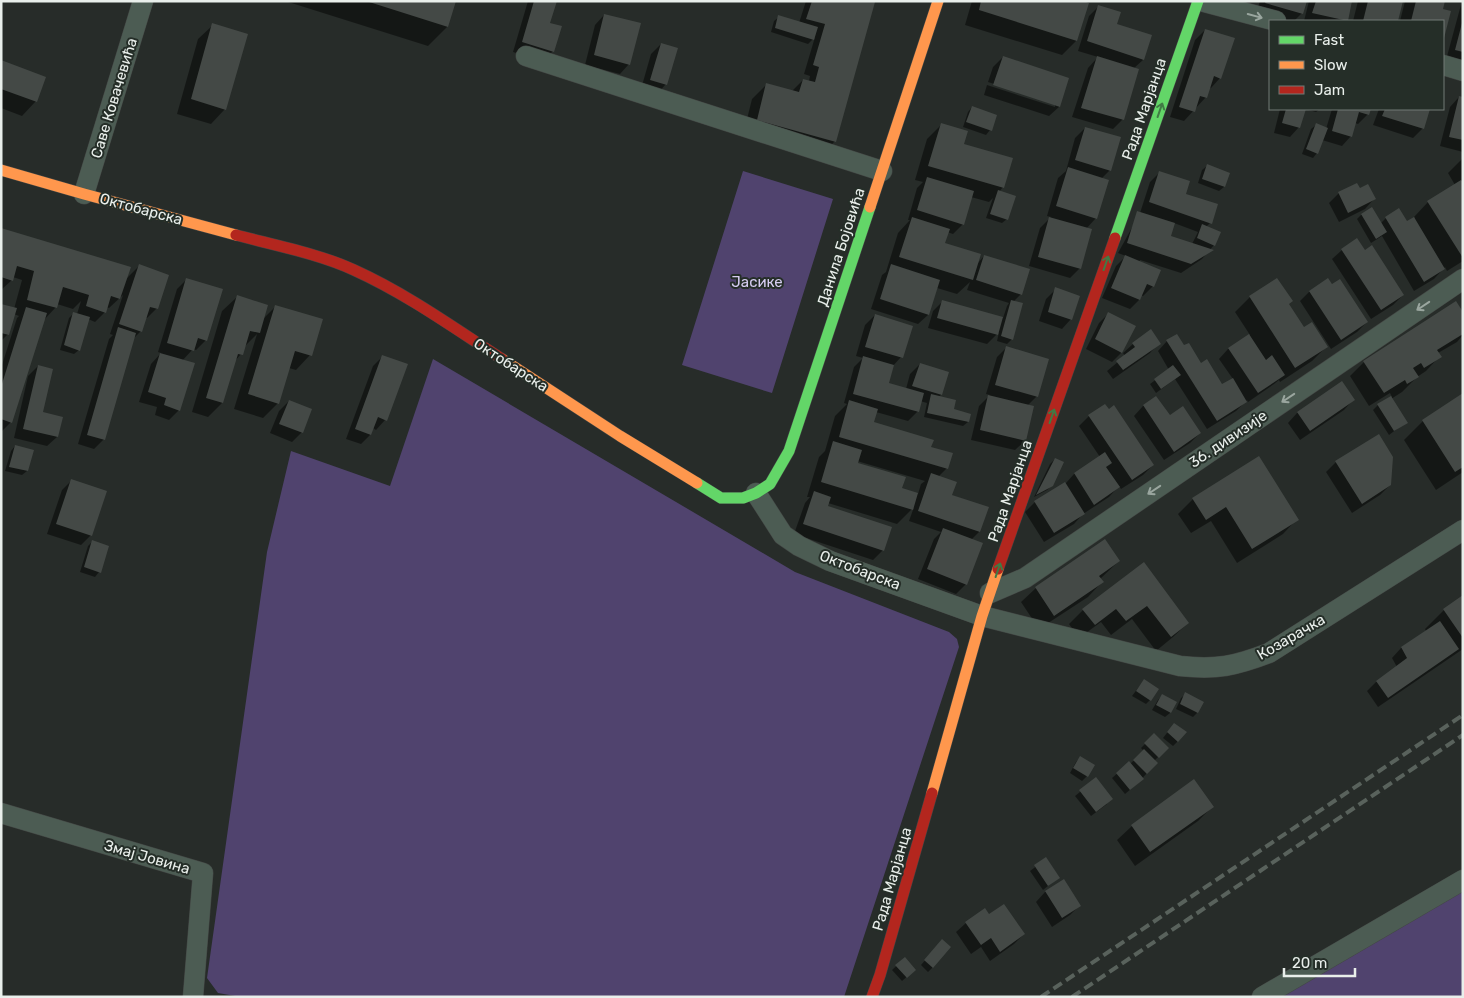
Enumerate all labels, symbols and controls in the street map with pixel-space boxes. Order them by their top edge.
one-way arrow [1247,11,1263,21]
legend [1269,20,1444,110]
text: Fast [1314,31,1344,49]
street label: Саве Ковачевића [87,36,141,160]
street label: Рада Марјанца [1118,56,1170,162]
text: Slow [1314,56,1347,74]
text: Jam [1314,81,1345,99]
one-way arrow [1156,102,1165,118]
street label: Данила Бојовића [813,185,869,309]
street label: Октобарска [98,189,184,229]
one-way arrow [1102,256,1111,271]
park label: Јасике [731,273,783,291]
one-way arrow [1416,301,1430,311]
street label: Октобарска [470,334,552,396]
one-way arrow [1282,393,1296,403]
street label: 36. дивизије [1186,406,1270,472]
one-way arrow [1048,409,1057,425]
street label: Рада Марјанца [984,438,1036,544]
one-way arrow [1148,485,1162,495]
street label: Октобарска [817,546,903,594]
one-way arrow [994,562,1003,578]
street label: Козарачка [1254,610,1328,664]
street label: Рада Марјанца [869,825,915,933]
street label: Змај Јовина [102,836,192,878]
scale bar [1284,946,1355,978]
text: 20 m [1292,954,1327,972]

